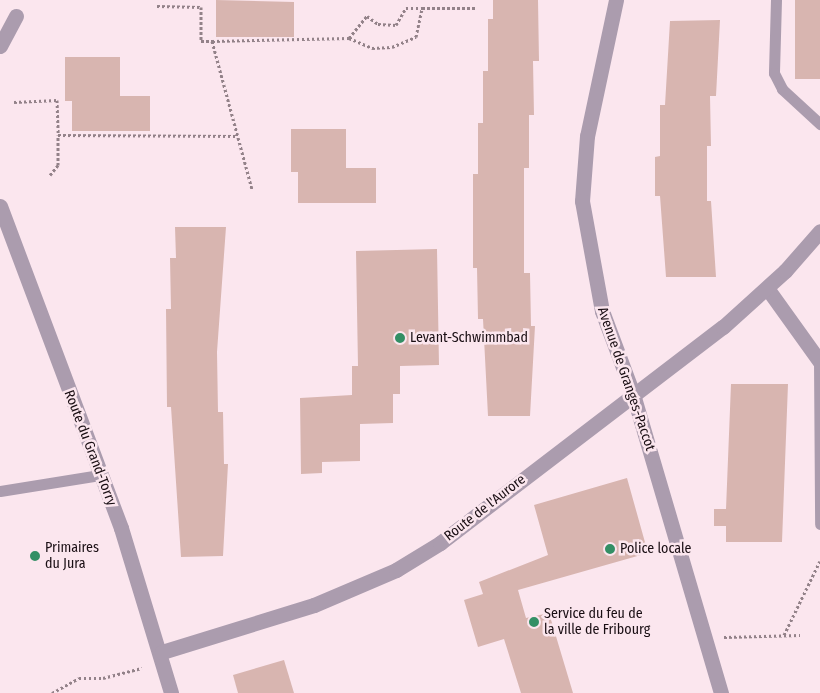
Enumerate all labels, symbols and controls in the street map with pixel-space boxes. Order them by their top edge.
street label: Avenue de Granges-Paccot [593,305,659,453]
place label: Levant-Schwimmbad [410,330,528,346]
marker: Levant-Schwimmbad [394,332,406,344]
street label: Route du Grand-Torry [60,388,120,508]
street label: Route de l'Aurore [441,471,529,545]
place label: Primaires du Jura [45,540,99,572]
place label: Police locale [620,541,692,557]
marker: Police locale [604,543,616,555]
marker: Primaires du Jura [29,550,41,562]
place label: Service du feu de la ville de Fribourg [544,606,650,638]
marker: Service du feu de la ville de Fribourg [528,616,540,628]

